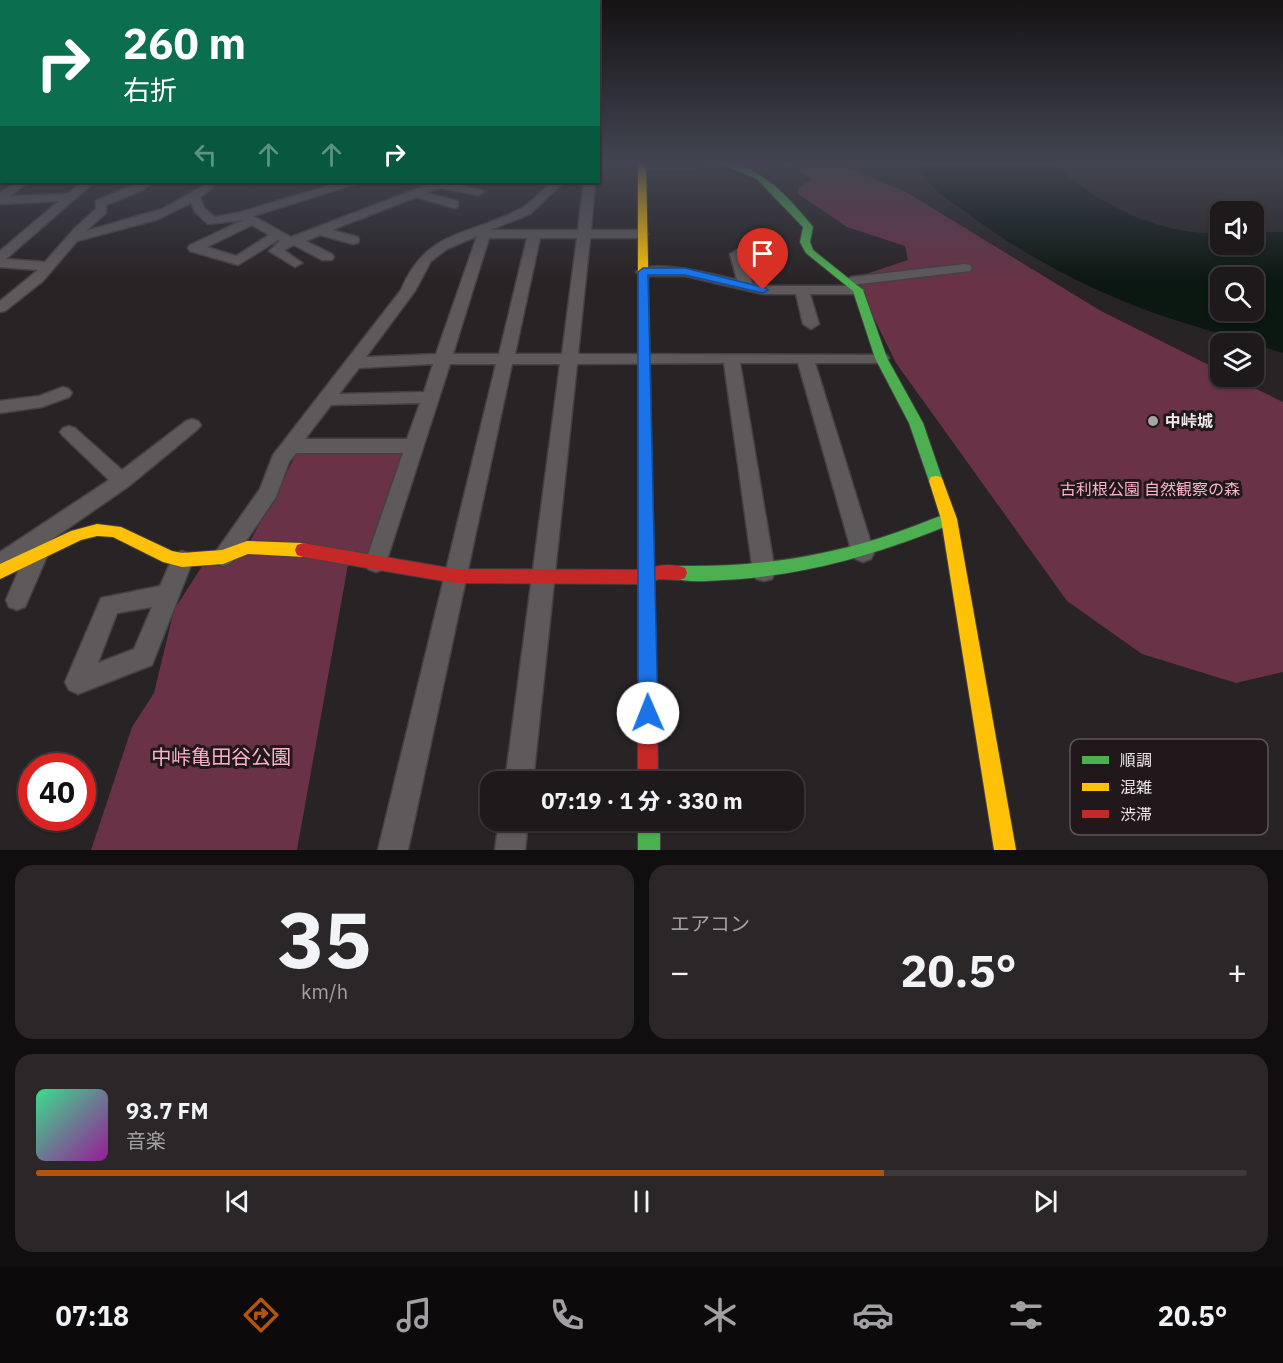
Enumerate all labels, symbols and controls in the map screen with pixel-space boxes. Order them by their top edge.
text: 260 m [123,16,246,71]
icon: right [24,24,102,102]
text: 右折 [123,72,177,107]
icon: left [189,138,222,171]
icon: ahead [252,138,285,171]
icon: ahead [315,138,348,171]
icon: right [378,138,411,171]
map controls [1210,201,1264,387]
button: sound [1210,201,1264,255]
pin [737,228,788,290]
icon: arrive [746,237,779,270]
button: search [1210,267,1264,321]
button: layers [1210,333,1264,387]
place label: 中峠城 [1165,411,1213,431]
marker: 中峠城 [1146,414,1160,428]
park label: 古利根公園 自然観察の森 [1060,479,1240,499]
position arrow [616,681,680,745]
legend [1070,739,1268,835]
park label: 中峠亀田谷公園 [151,743,291,770]
text: 順調 [1120,750,1152,770]
speed limit sign: 40 [18,753,96,831]
text: 混雑 [1120,777,1152,797]
text: 07:19 · 1 分 · 330 m [541,786,743,815]
text: 渋滞 [1120,804,1152,824]
text: 35 [278,888,371,989]
text: エアコン [670,910,750,937]
text: 20.5° [900,941,1017,999]
text: − [670,950,690,993]
text: + [1227,950,1247,993]
text: km/h [301,978,348,1005]
text: 93.7 FM [126,1096,209,1125]
text: 音楽 [126,1127,166,1154]
icon: previous [221,1185,254,1218]
icon: pause [625,1185,658,1218]
icon: next [1029,1185,1062,1218]
icon: directions [240,1294,282,1336]
icon: music [393,1294,435,1336]
icon: phone [546,1294,588,1336]
icon: climate [699,1294,741,1336]
icon: car [852,1294,894,1336]
icon: filters [1005,1294,1047,1336]
text: 07:18 [55,1298,129,1333]
text: 20.5° [1158,1298,1227,1333]

